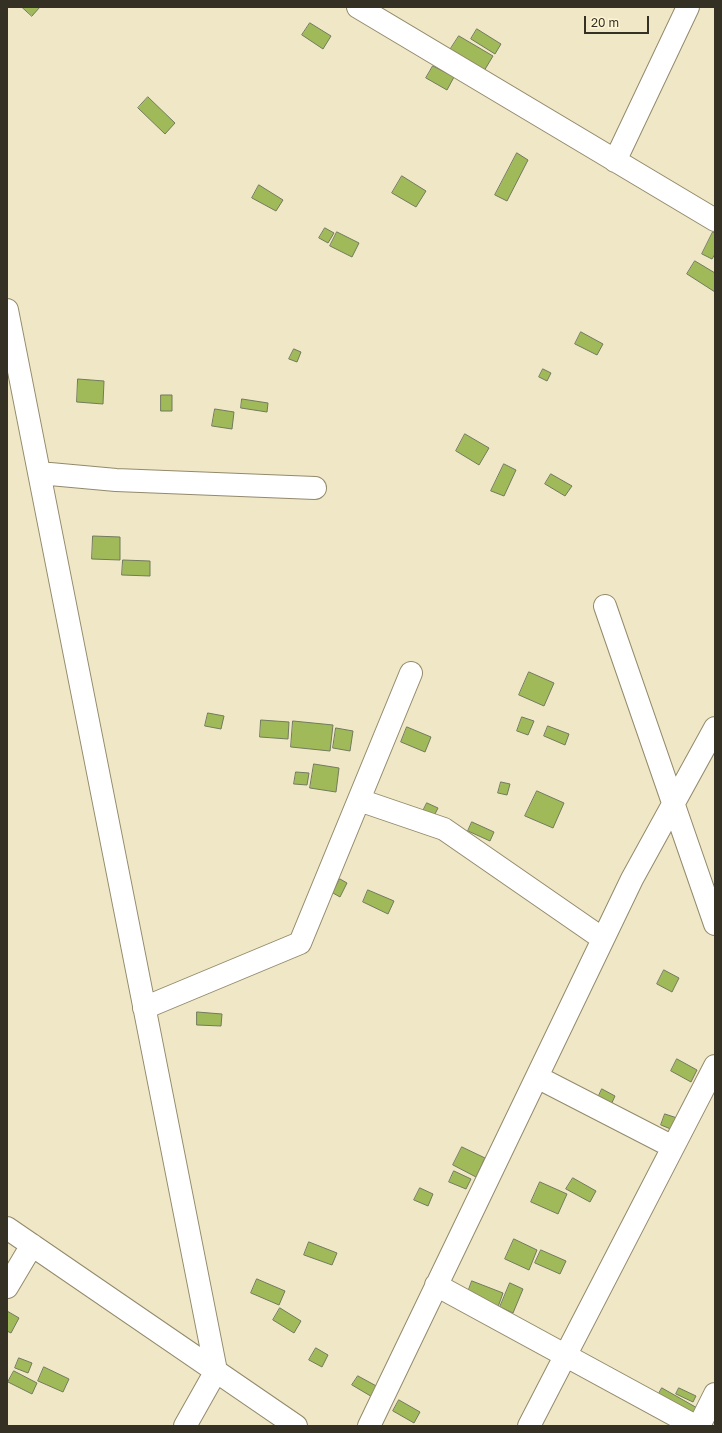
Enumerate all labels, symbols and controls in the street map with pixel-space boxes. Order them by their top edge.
scale bar [586,8,651,34]
text: 20 m [591,15,619,30]

